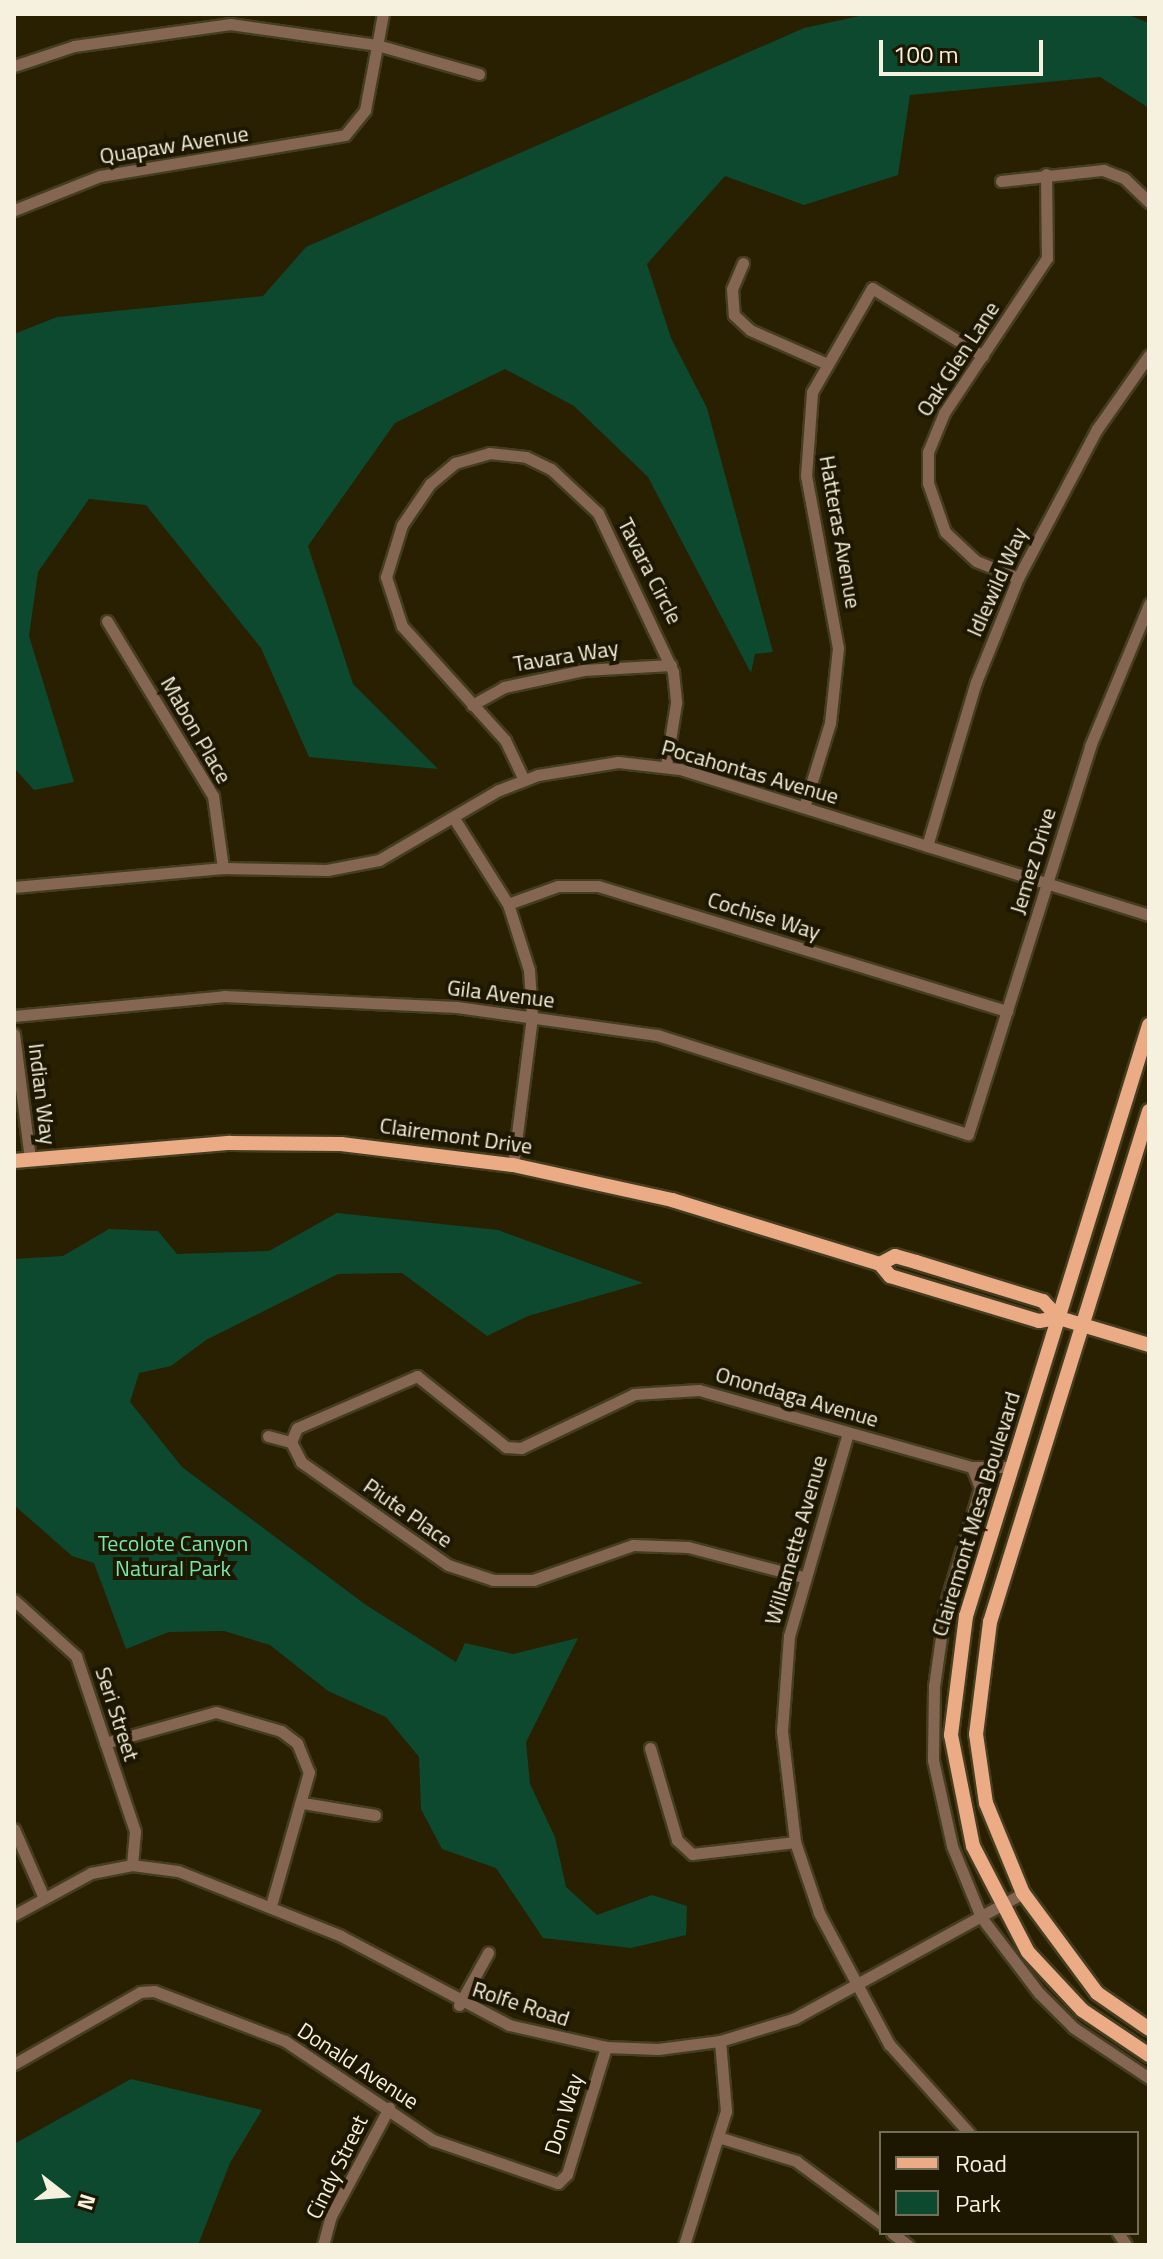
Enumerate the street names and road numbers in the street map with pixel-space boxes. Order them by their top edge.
street label: Quapaw Avenue [98,120,250,170]
street label: Oak Glen Lane [911,297,1005,421]
street label: Hatteras Avenue [814,453,866,611]
street label: Tavara Circle [612,514,688,628]
street label: Idlewild Way [961,523,1033,641]
street label: Tavara Way [512,635,620,677]
street label: Mabon Place [155,672,237,788]
street label: Pocahontas Avenue [658,734,842,810]
street label: Jemez Drive [1004,805,1062,917]
street label: Cochise Way [704,886,824,946]
street label: Gila Avenue [446,974,556,1014]
street label: Indian Way [23,1042,61,1146]
street label: Clairemont Drive [378,1112,534,1160]
street label: Onondaga Avenue [712,1361,882,1433]
street label: Clairemont Mesa Boulevard [926,1388,1026,1640]
street label: Willamette Avenue [759,1452,833,1628]
street label: Piute Place [358,1473,458,1553]
street label: Seri Street [89,1664,145,1764]
street label: Rolfe Road [469,1976,573,2032]
street label: Donald Avenue [293,2017,423,2115]
street label: Don Way [539,2070,589,2158]
street label: Cindy Street [300,2111,374,2223]

